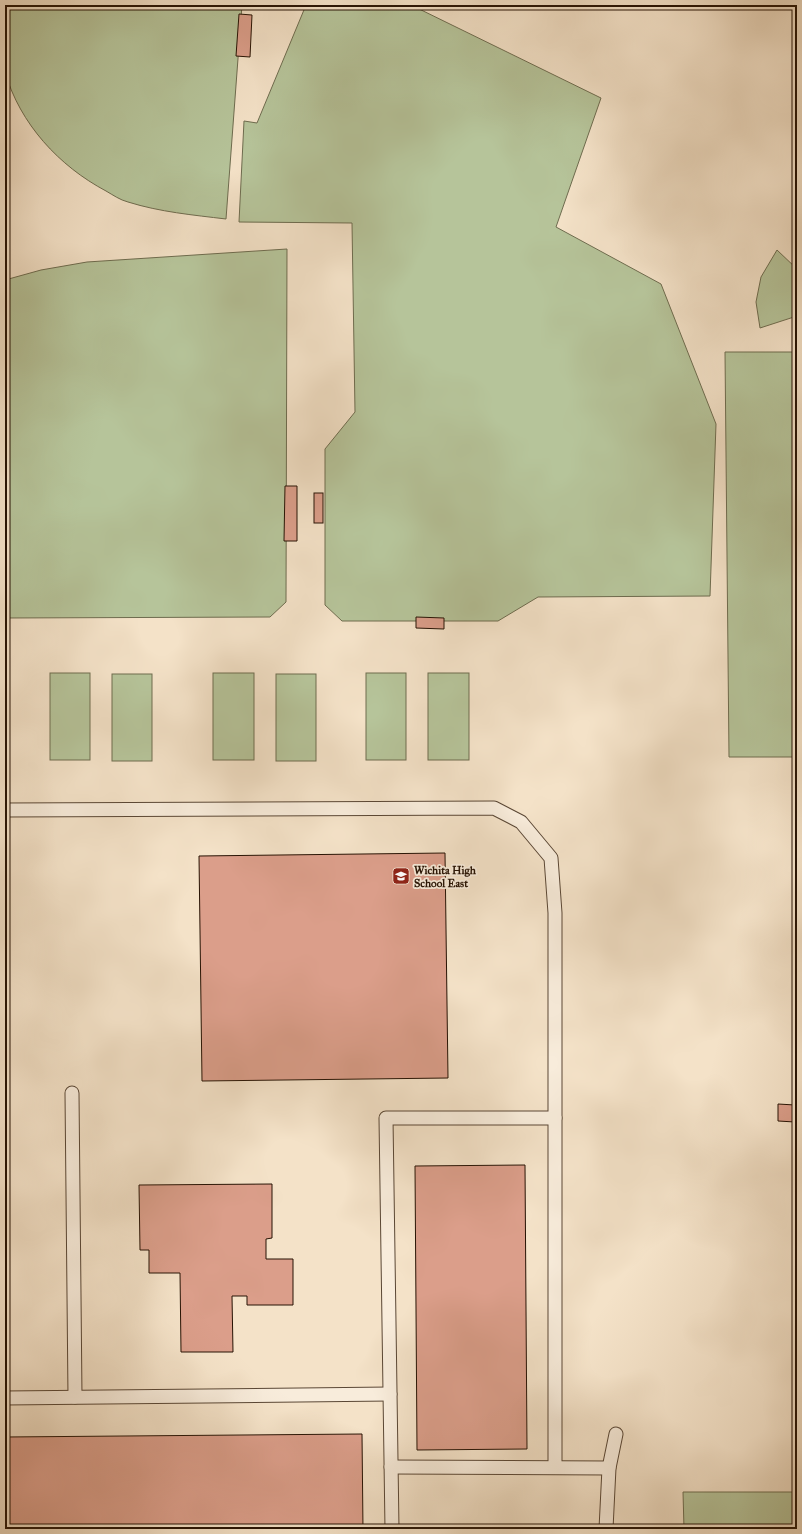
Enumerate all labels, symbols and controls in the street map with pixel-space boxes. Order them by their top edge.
place label: Wichita High School East [414,864,477,890]
school or university icon: Wichita High School East [391,866,411,886]

